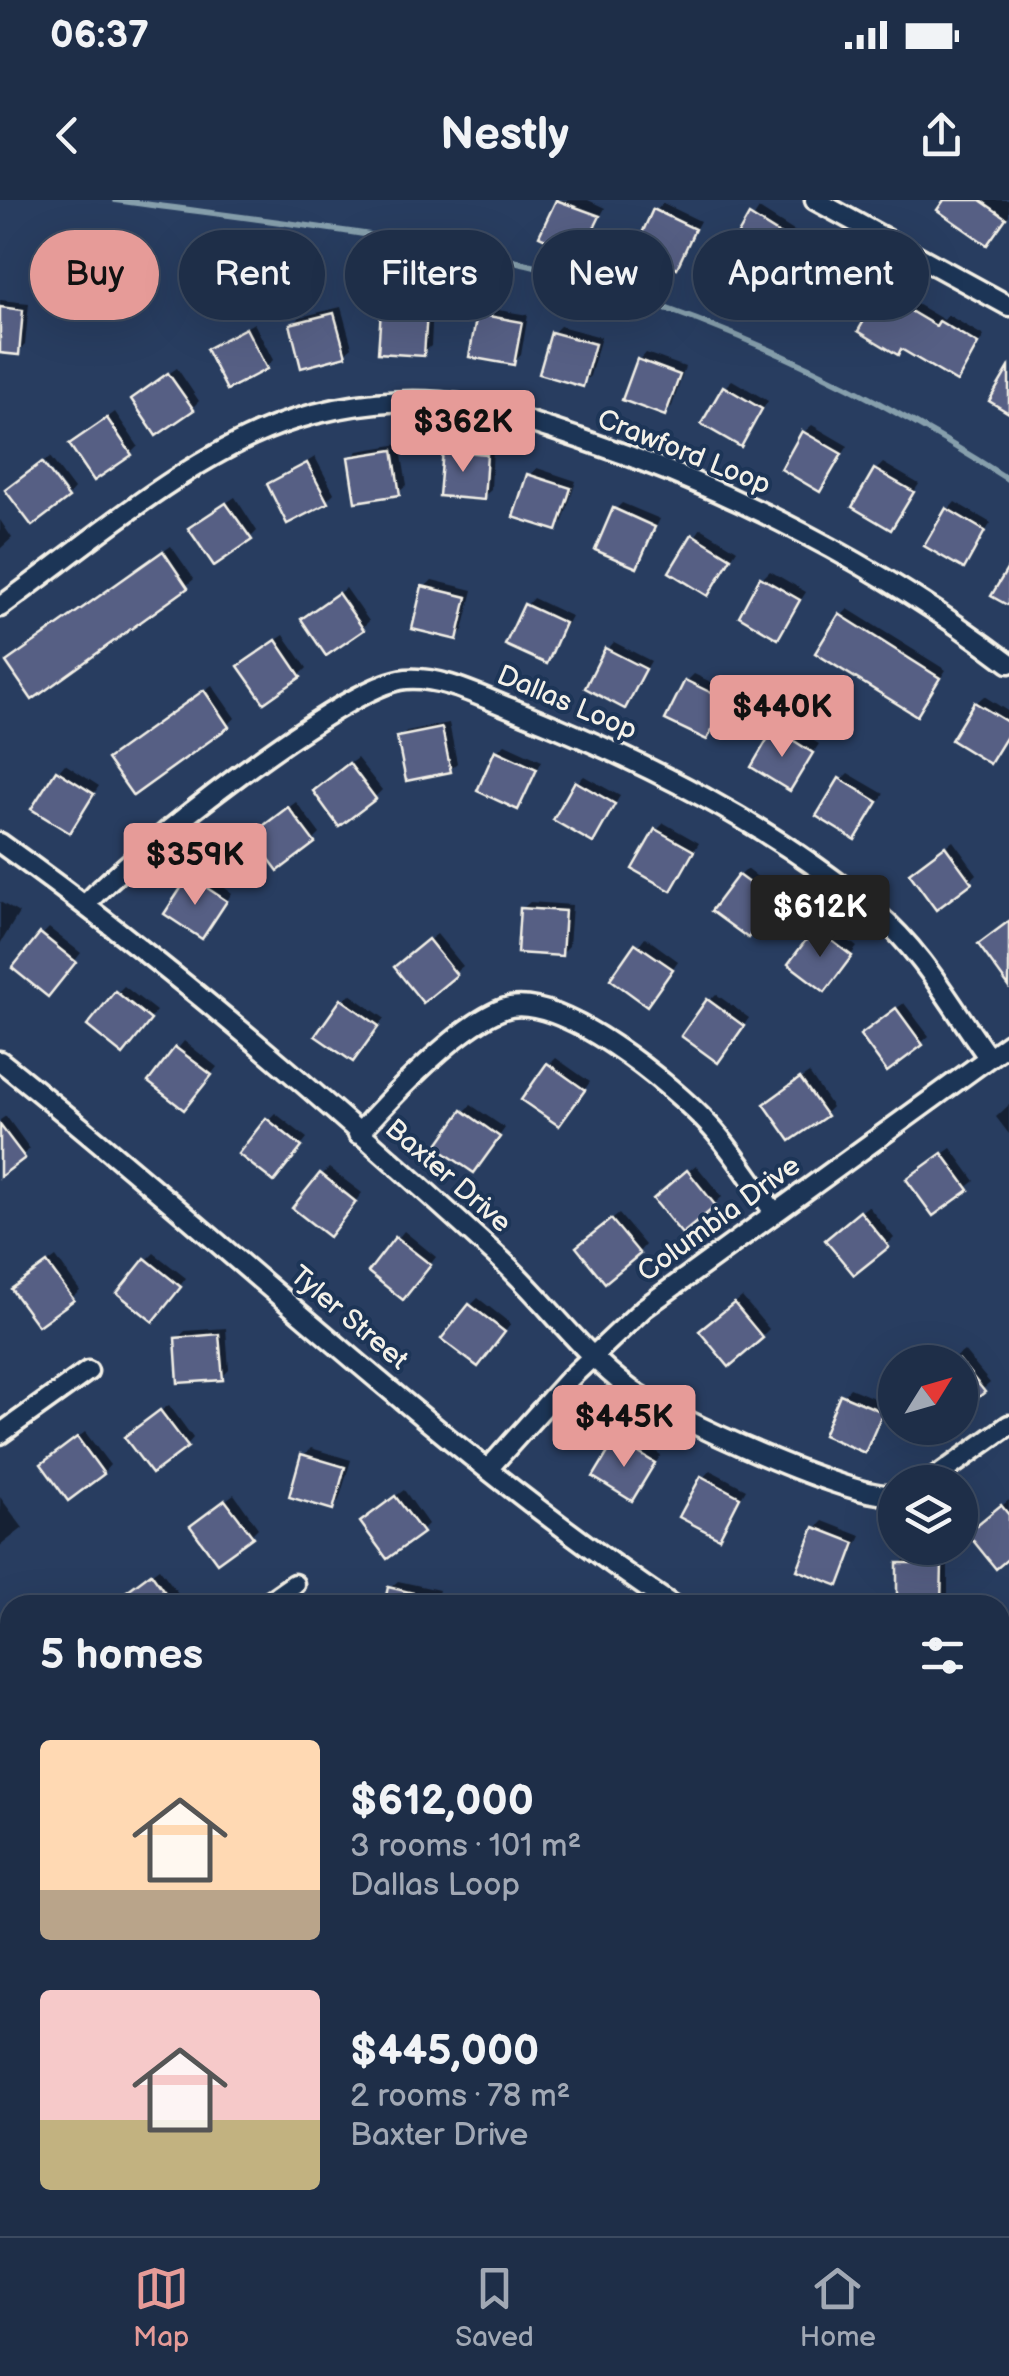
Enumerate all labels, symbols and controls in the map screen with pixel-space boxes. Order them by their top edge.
text: 06:37 [50,13,149,58]
icon: back [40,108,95,163]
text: Nestly [440,108,569,163]
icon: share [914,108,969,163]
chip: Buy [30,230,159,320]
chip: Rent [179,230,325,320]
chip: Filters [345,230,513,320]
chip: New [533,230,673,320]
chip: Apartment [693,230,929,320]
pin: $362K [393,390,533,475]
street label: Crawford Loop [592,402,776,502]
text: $362K [413,403,513,442]
street label: Dallas Loop [492,659,642,747]
pin: $440K [712,675,852,760]
text: $440K [732,688,832,727]
pin: $359K [125,823,265,908]
text: $359K [146,836,244,875]
pin: $612K [750,875,890,960]
text: $612K [773,888,867,927]
street label: Baxter Drive [378,1112,518,1240]
street label: Columbia Drive [631,1149,807,1289]
street label: Tyler Street [283,1259,415,1377]
north arrow [878,1345,978,1445]
map controls [878,1345,978,1565]
pin: $445K [554,1385,694,1470]
text: $445K [574,1398,674,1437]
button: layers [878,1465,978,1565]
icon: filters [915,1628,970,1683]
text: 5 homes [40,1630,203,1681]
text: $612,000 [350,1776,534,1827]
icon: home [120,1780,240,1900]
text: 3 rooms · 101 m² [350,1827,581,1866]
text: Dallas Loop [350,1866,520,1905]
text: $445,000 [350,2026,539,2077]
icon: home [120,2030,240,2150]
text: 2 rooms · 78 m² [350,2077,570,2116]
text: Baxter Drive [350,2116,528,2155]
tab: Map [133,2261,189,2354]
tab: Saved [455,2261,534,2354]
tab: Home [800,2261,876,2354]

